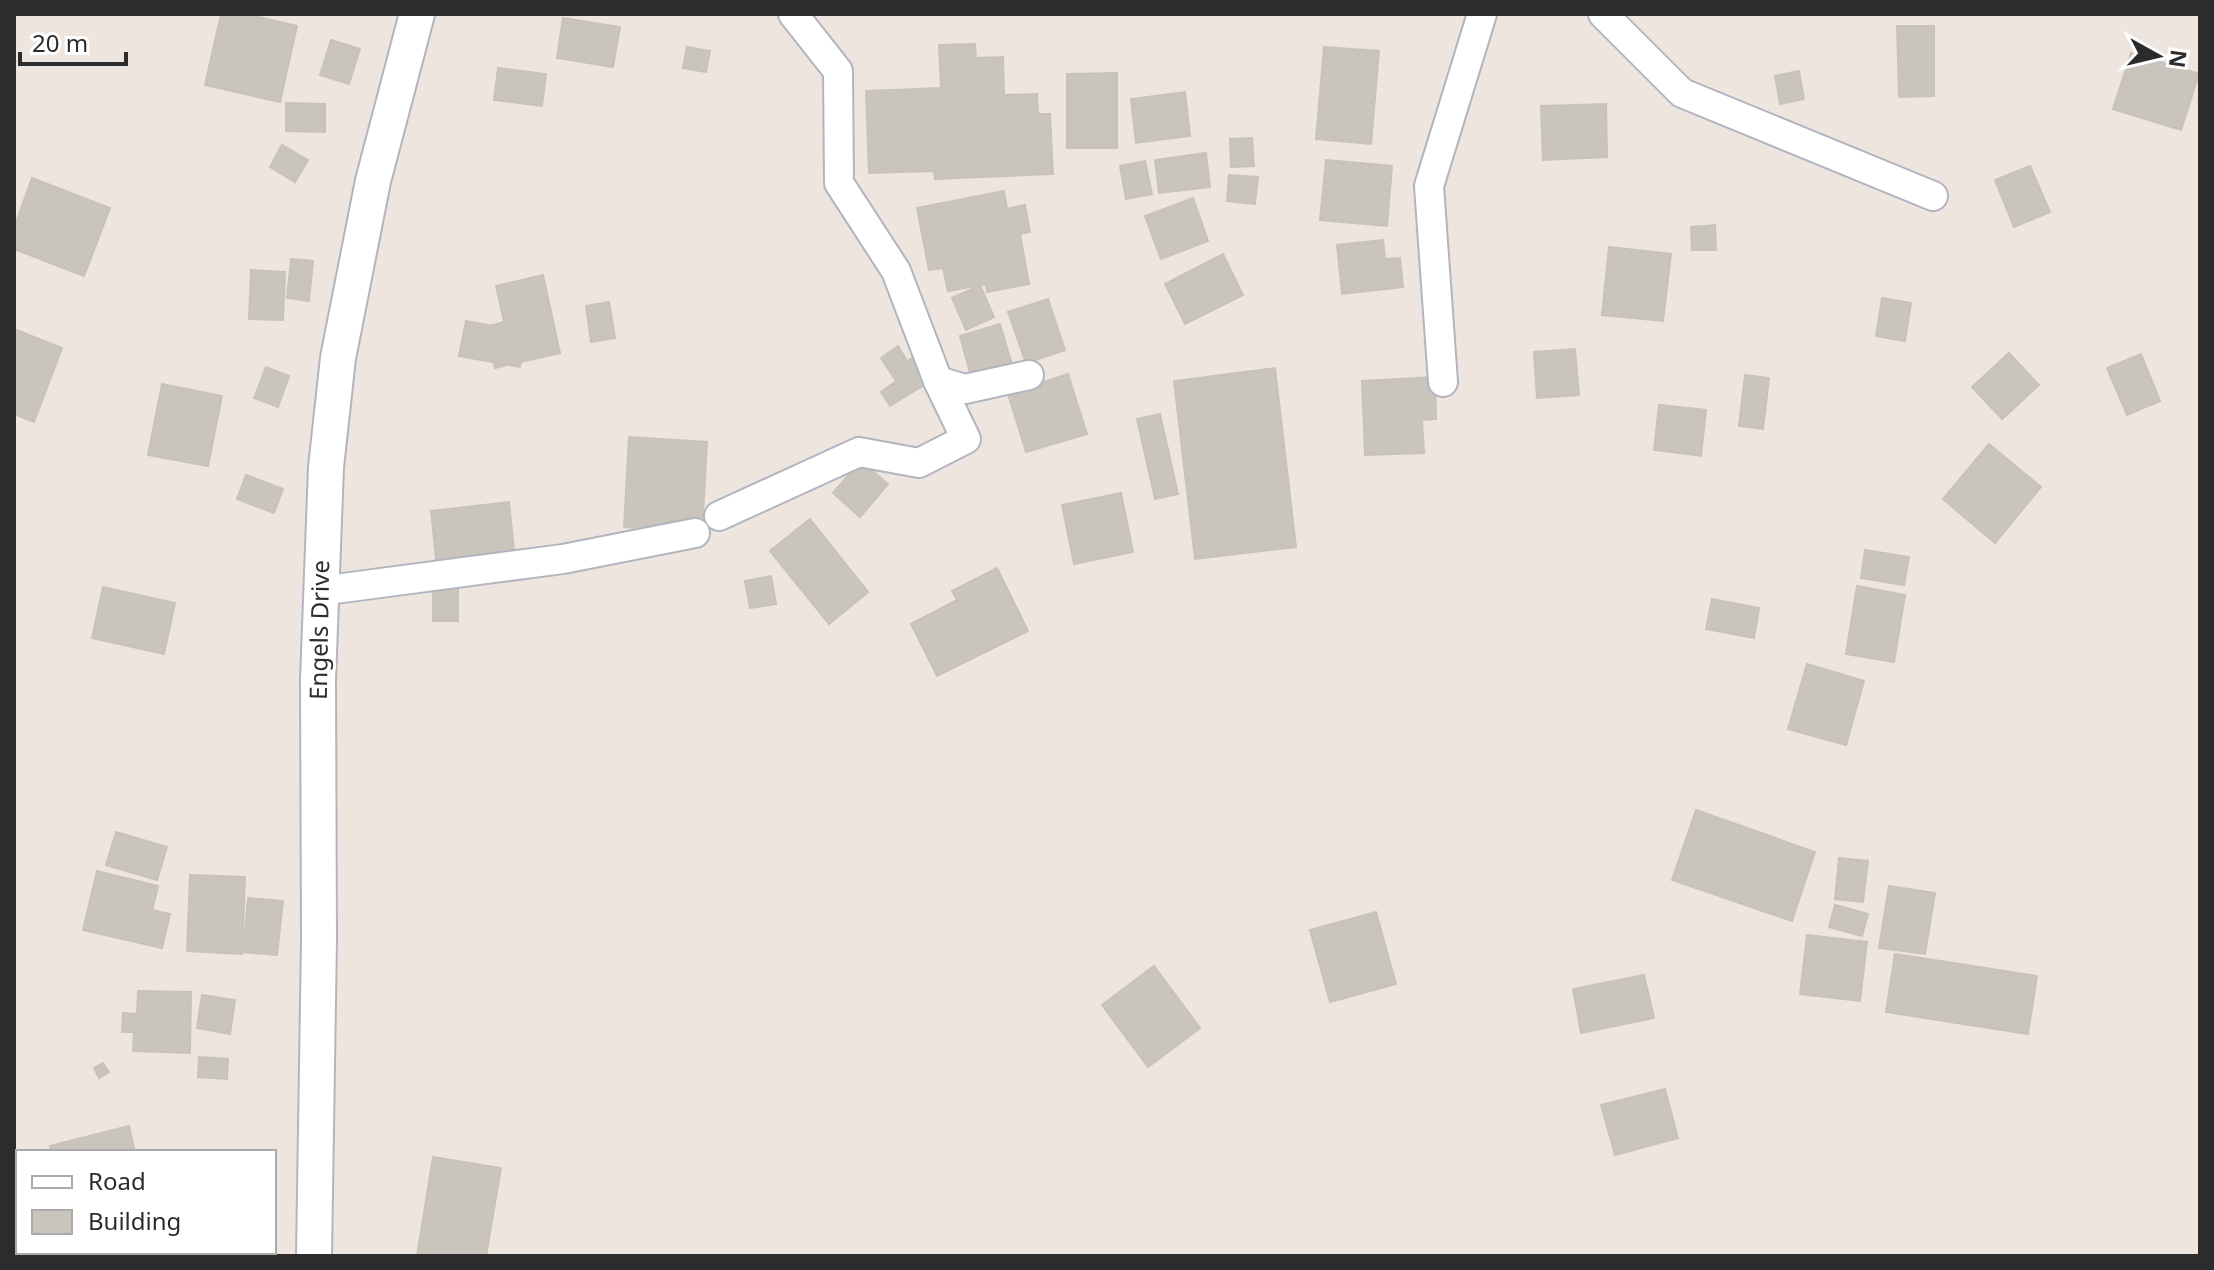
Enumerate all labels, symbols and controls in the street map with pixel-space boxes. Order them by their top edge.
scale bar [20,16,126,66]
north arrow [2118,16,2198,96]
text: 20 m [32,26,88,59]
text: N [2163,48,2195,70]
street label: Engels Drive [301,560,336,700]
legend [16,1150,276,1254]
text: Road [88,1164,146,1197]
text: Building [88,1204,181,1237]

